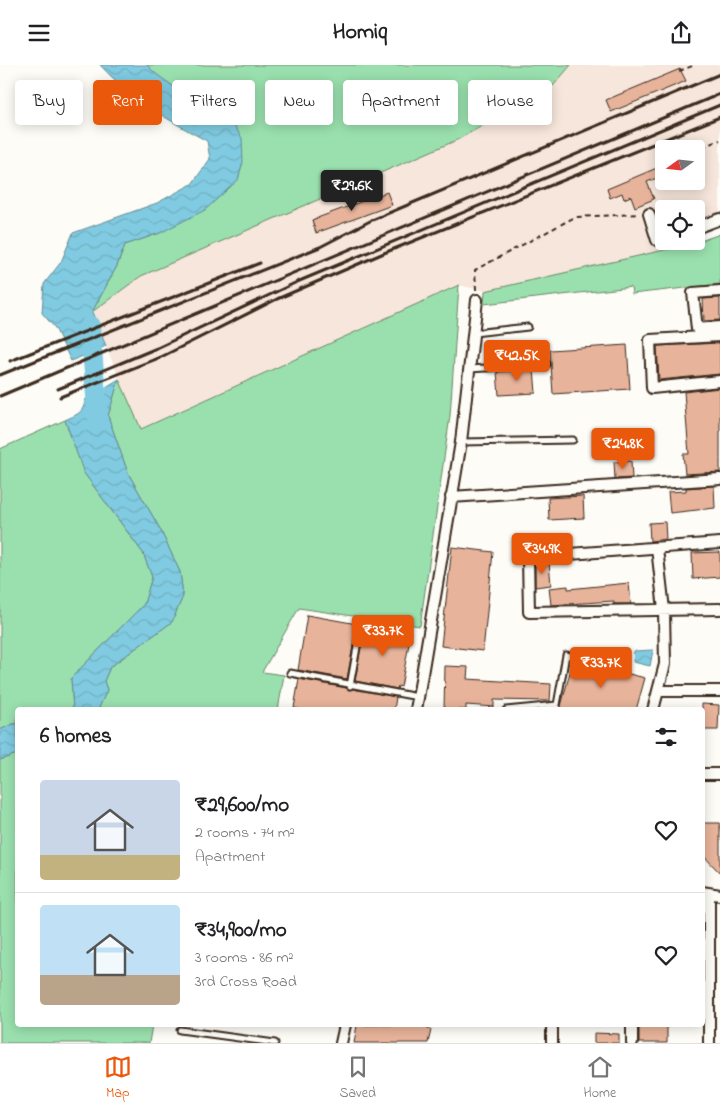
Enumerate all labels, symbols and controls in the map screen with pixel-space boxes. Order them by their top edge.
text: Homiq [333,17,387,49]
icon: menu [25,19,53,47]
icon: share [667,19,695,47]
chip: Buy [15,80,83,125]
chip: Rent [93,80,162,125]
chip: Filters [172,80,255,125]
chip: New [265,80,333,125]
chip: Apartment [343,80,458,125]
chip: House [468,80,552,125]
north arrow [655,140,705,190]
map controls [655,140,705,250]
pin: ₹29.6K [311,169,393,212]
text: ₹29.6K [332,174,372,198]
button: locate [655,200,705,250]
pin: ₹42.5K [476,339,558,382]
text: ₹42.5K [495,344,539,368]
pin: ₹24.8K [582,427,664,470]
text: ₹24.8K [602,432,644,456]
pin: ₹34.9K [501,533,583,575]
text: ₹34.9K [523,537,561,561]
pin: ₹33.7K [342,615,424,657]
text: ₹33.7K [363,619,403,643]
pin: ₹33.7K [560,647,642,689]
text: ₹33.7K [581,651,621,675]
text: 6 homes [40,722,112,752]
icon: filters [652,723,680,751]
text: ₹29,600/mo [195,791,289,821]
icon: home [80,800,140,860]
icon: heart [652,816,680,844]
text: 2 rooms · 74 m² [195,821,295,845]
text: Apartment [195,845,265,869]
text: ₹34,900/mo [195,916,287,946]
icon: home [80,925,140,985]
icon: heart [652,941,680,969]
text: 3 rooms · 86 m² [195,946,293,970]
text: 3rd Cross Road [195,970,297,994]
tab: Map [104,1053,132,1104]
tab: Saved [339,1053,376,1104]
tab: Home [584,1053,616,1104]

